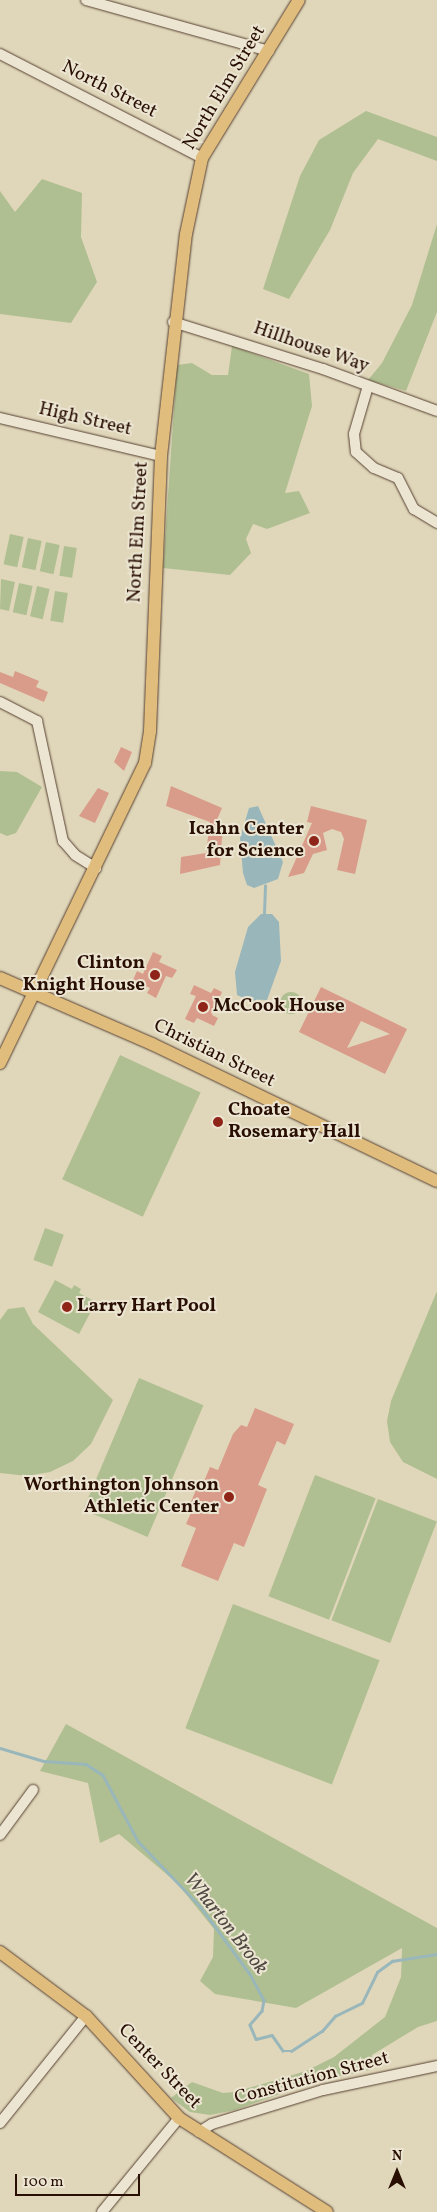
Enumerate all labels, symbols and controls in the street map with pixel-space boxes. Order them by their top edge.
street label: North Elm Street [179,21,271,155]
street label: North Street [58,56,160,124]
street label: Hillhouse Way [250,317,372,379]
street label: High Street [36,398,134,442]
street label: North Elm Street [124,461,154,603]
place label: Icahn Center for Science [189,819,304,863]
marker: Icahn Center for Science [308,835,320,847]
place label: Clinton Knight House [23,953,145,997]
marker: Clinton Knight House [149,969,161,981]
place label: McCook House [213,996,345,1018]
marker: McCook House [197,1001,209,1013]
street label: Christian Street [150,1015,278,1093]
place label: Choate Rosemary Hall [228,1100,361,1144]
marker: Choate Rosemary Hall [212,1116,224,1128]
place label: Larry Hart Pool [77,1296,216,1318]
marker: Larry Hart Pool [61,1301,73,1313]
place label: Worthington Johnson Athletic Center [24,1475,219,1519]
marker: Worthington Johnson Athletic Center [223,1491,235,1503]
water label: Wharton Brook [178,1868,272,1980]
street label: Center Street [113,2020,205,2114]
street label: Constitution Street [232,2047,392,2111]
north arrow [372,2147,422,2197]
text: N [392,2147,402,2166]
scale bar [18,2164,142,2196]
text: 100 m [23,2172,63,2193]

